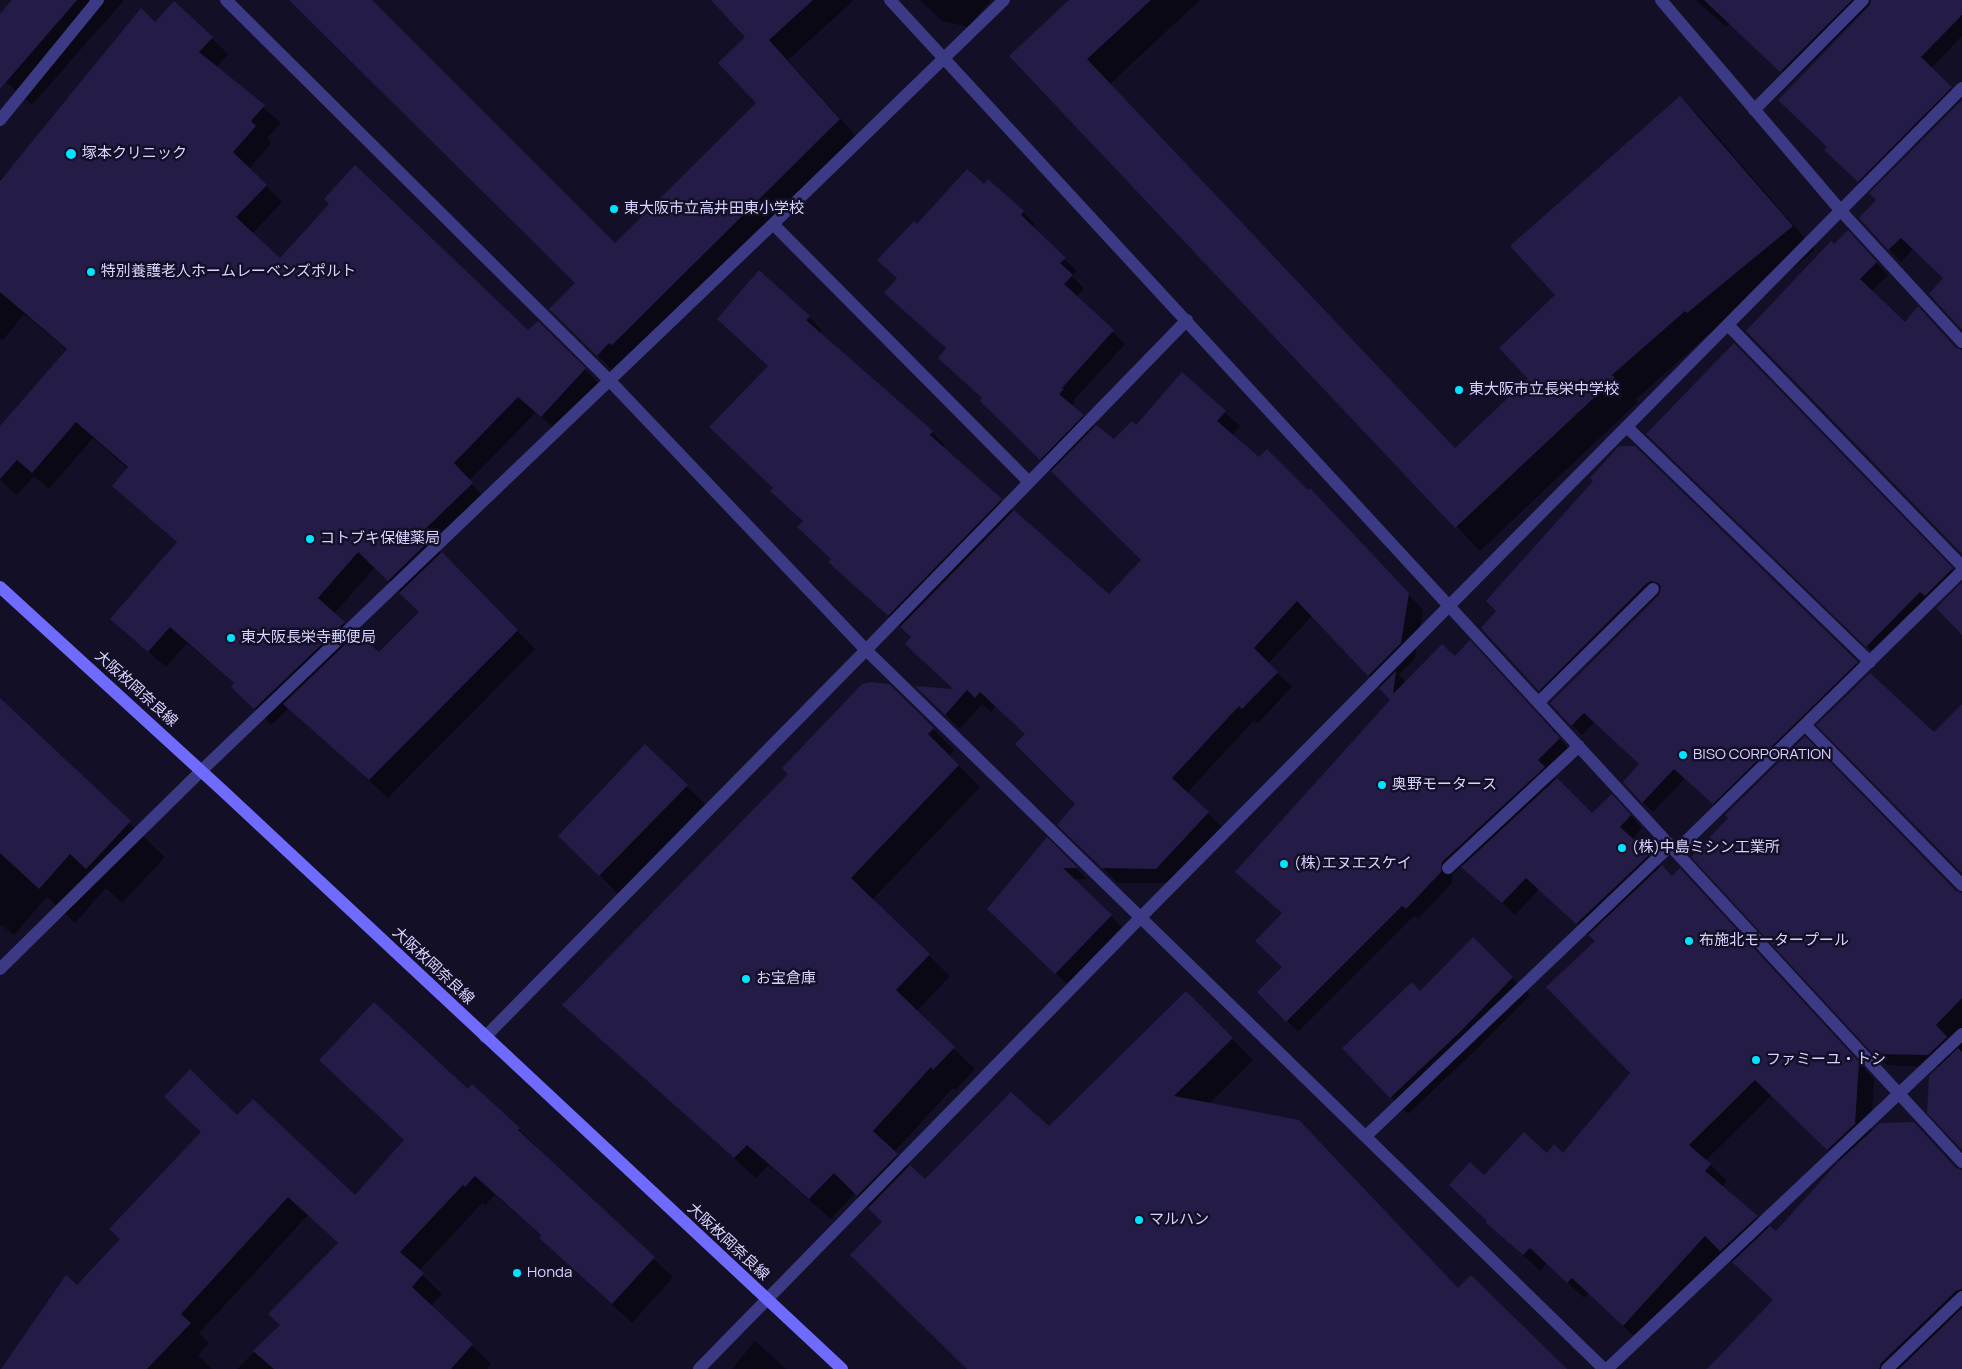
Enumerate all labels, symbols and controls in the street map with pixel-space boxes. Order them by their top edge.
place label: 塚本クリニック [82,145,187,163]
marker: 塚本クリニック [64,147,78,161]
place label: 東大阪市立高井田東小学校 [624,200,804,218]
marker: 東大阪市立高井田東小学校 [608,203,620,215]
place label: 特別養護老人ホームレーベンズポルト [101,263,356,281]
marker: 特別養護老人ホームレーベンズポルト [85,266,97,278]
place label: 東大阪市立長栄中学校 [1469,381,1619,399]
marker: 東大阪市立長栄中学校 [1453,384,1465,396]
place label: コトブキ保健薬局 [320,530,440,548]
marker: コトブキ保健薬局 [304,533,316,545]
place label: 東大阪長栄寺郵便局 [241,629,376,647]
marker: 東大阪長栄寺郵便局 [225,632,237,644]
street label: 大阪枚岡奈良線 [91,647,181,731]
place label: BISO CORPORATION [1693,746,1831,764]
marker: BISO CORPORATION [1677,749,1689,761]
place label: 奥野モータース [1392,776,1497,794]
marker: 奥野モータース [1376,779,1388,791]
place label: (株)中島ミシン工業所 [1632,839,1780,857]
marker: (株)中島ミシン工業所 [1616,842,1628,854]
place label: (株)エヌエスケイ [1294,855,1412,873]
marker: (株)エヌエスケイ [1278,858,1290,870]
street label: 大阪枚岡奈良線 [388,924,478,1008]
place label: 布施北モータープール [1699,932,1849,950]
marker: 布施北モータープール [1683,935,1695,947]
place label: お宝倉庫 [756,970,816,988]
marker: お宝倉庫 [740,973,752,985]
place label: ファミーユ・トシ [1766,1051,1886,1069]
marker: ファミーユ・トシ [1750,1054,1762,1066]
street label: 大阪枚岡奈良線 [683,1200,773,1284]
place label: マルハン [1149,1211,1209,1229]
marker: マルハン [1133,1214,1145,1226]
place label: Honda [527,1264,572,1282]
marker: Honda [511,1267,523,1279]

